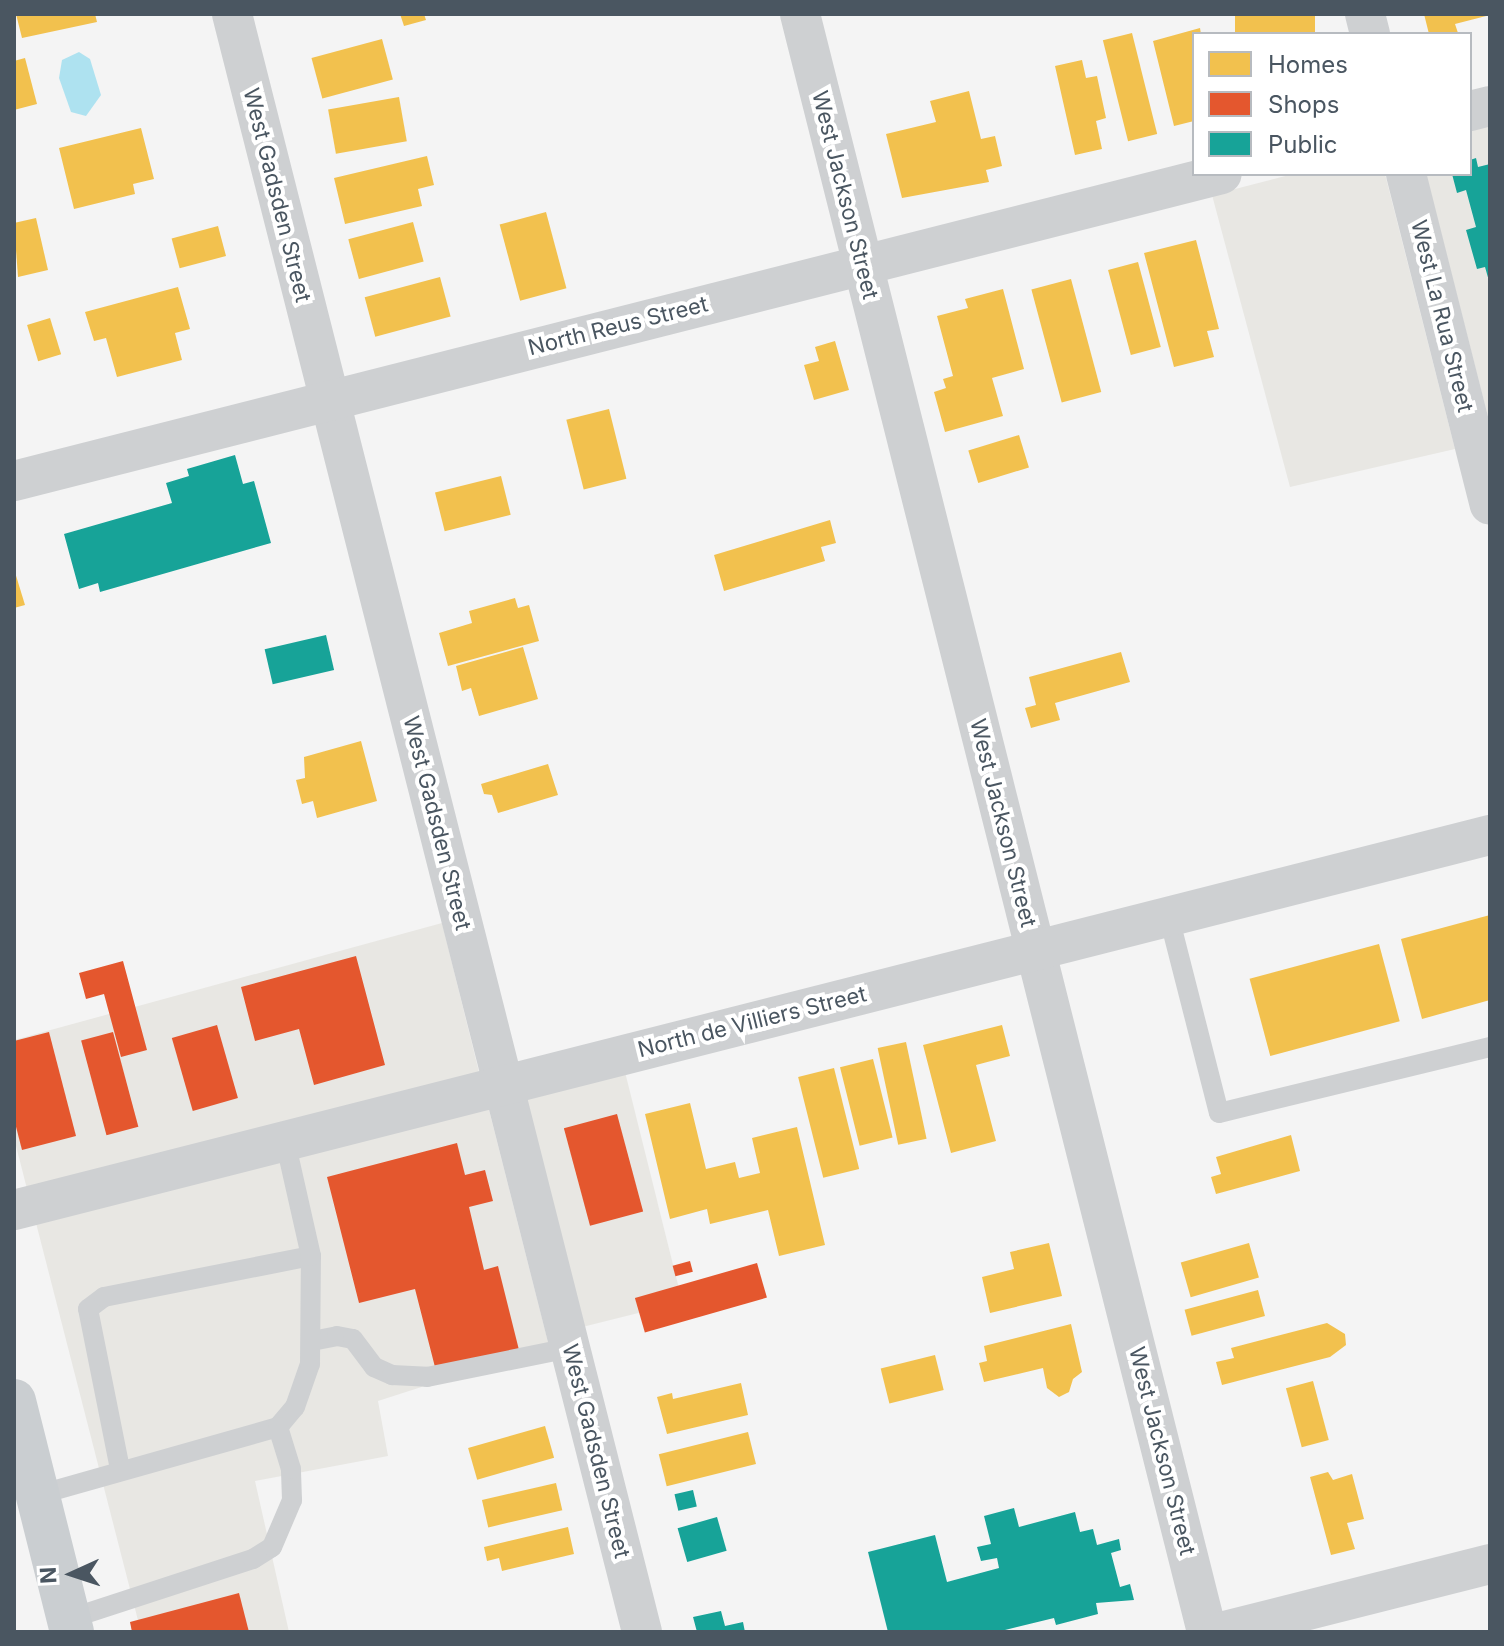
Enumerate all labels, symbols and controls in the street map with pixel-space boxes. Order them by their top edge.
legend [1192,32,1472,176]
text: Homes [1268,50,1348,79]
street label: West Gadsden Street [238,85,316,305]
street label: West Jackson Street [806,88,884,302]
text: Shops [1268,90,1339,119]
text: Public [1268,130,1338,159]
street label: West La Rua Street [1405,217,1479,415]
street label: North Reus Street [525,291,711,361]
street label: West Gadsden Street [398,713,476,933]
street label: West Jackson Street [964,716,1042,930]
street label: North de Villiers Street [635,981,869,1063]
street label: West Gadsden Street [557,1341,635,1561]
street label: West Jackson Street [1123,1344,1201,1558]
north arrow [32,1534,112,1614]
text: N [35,1566,61,1584]

